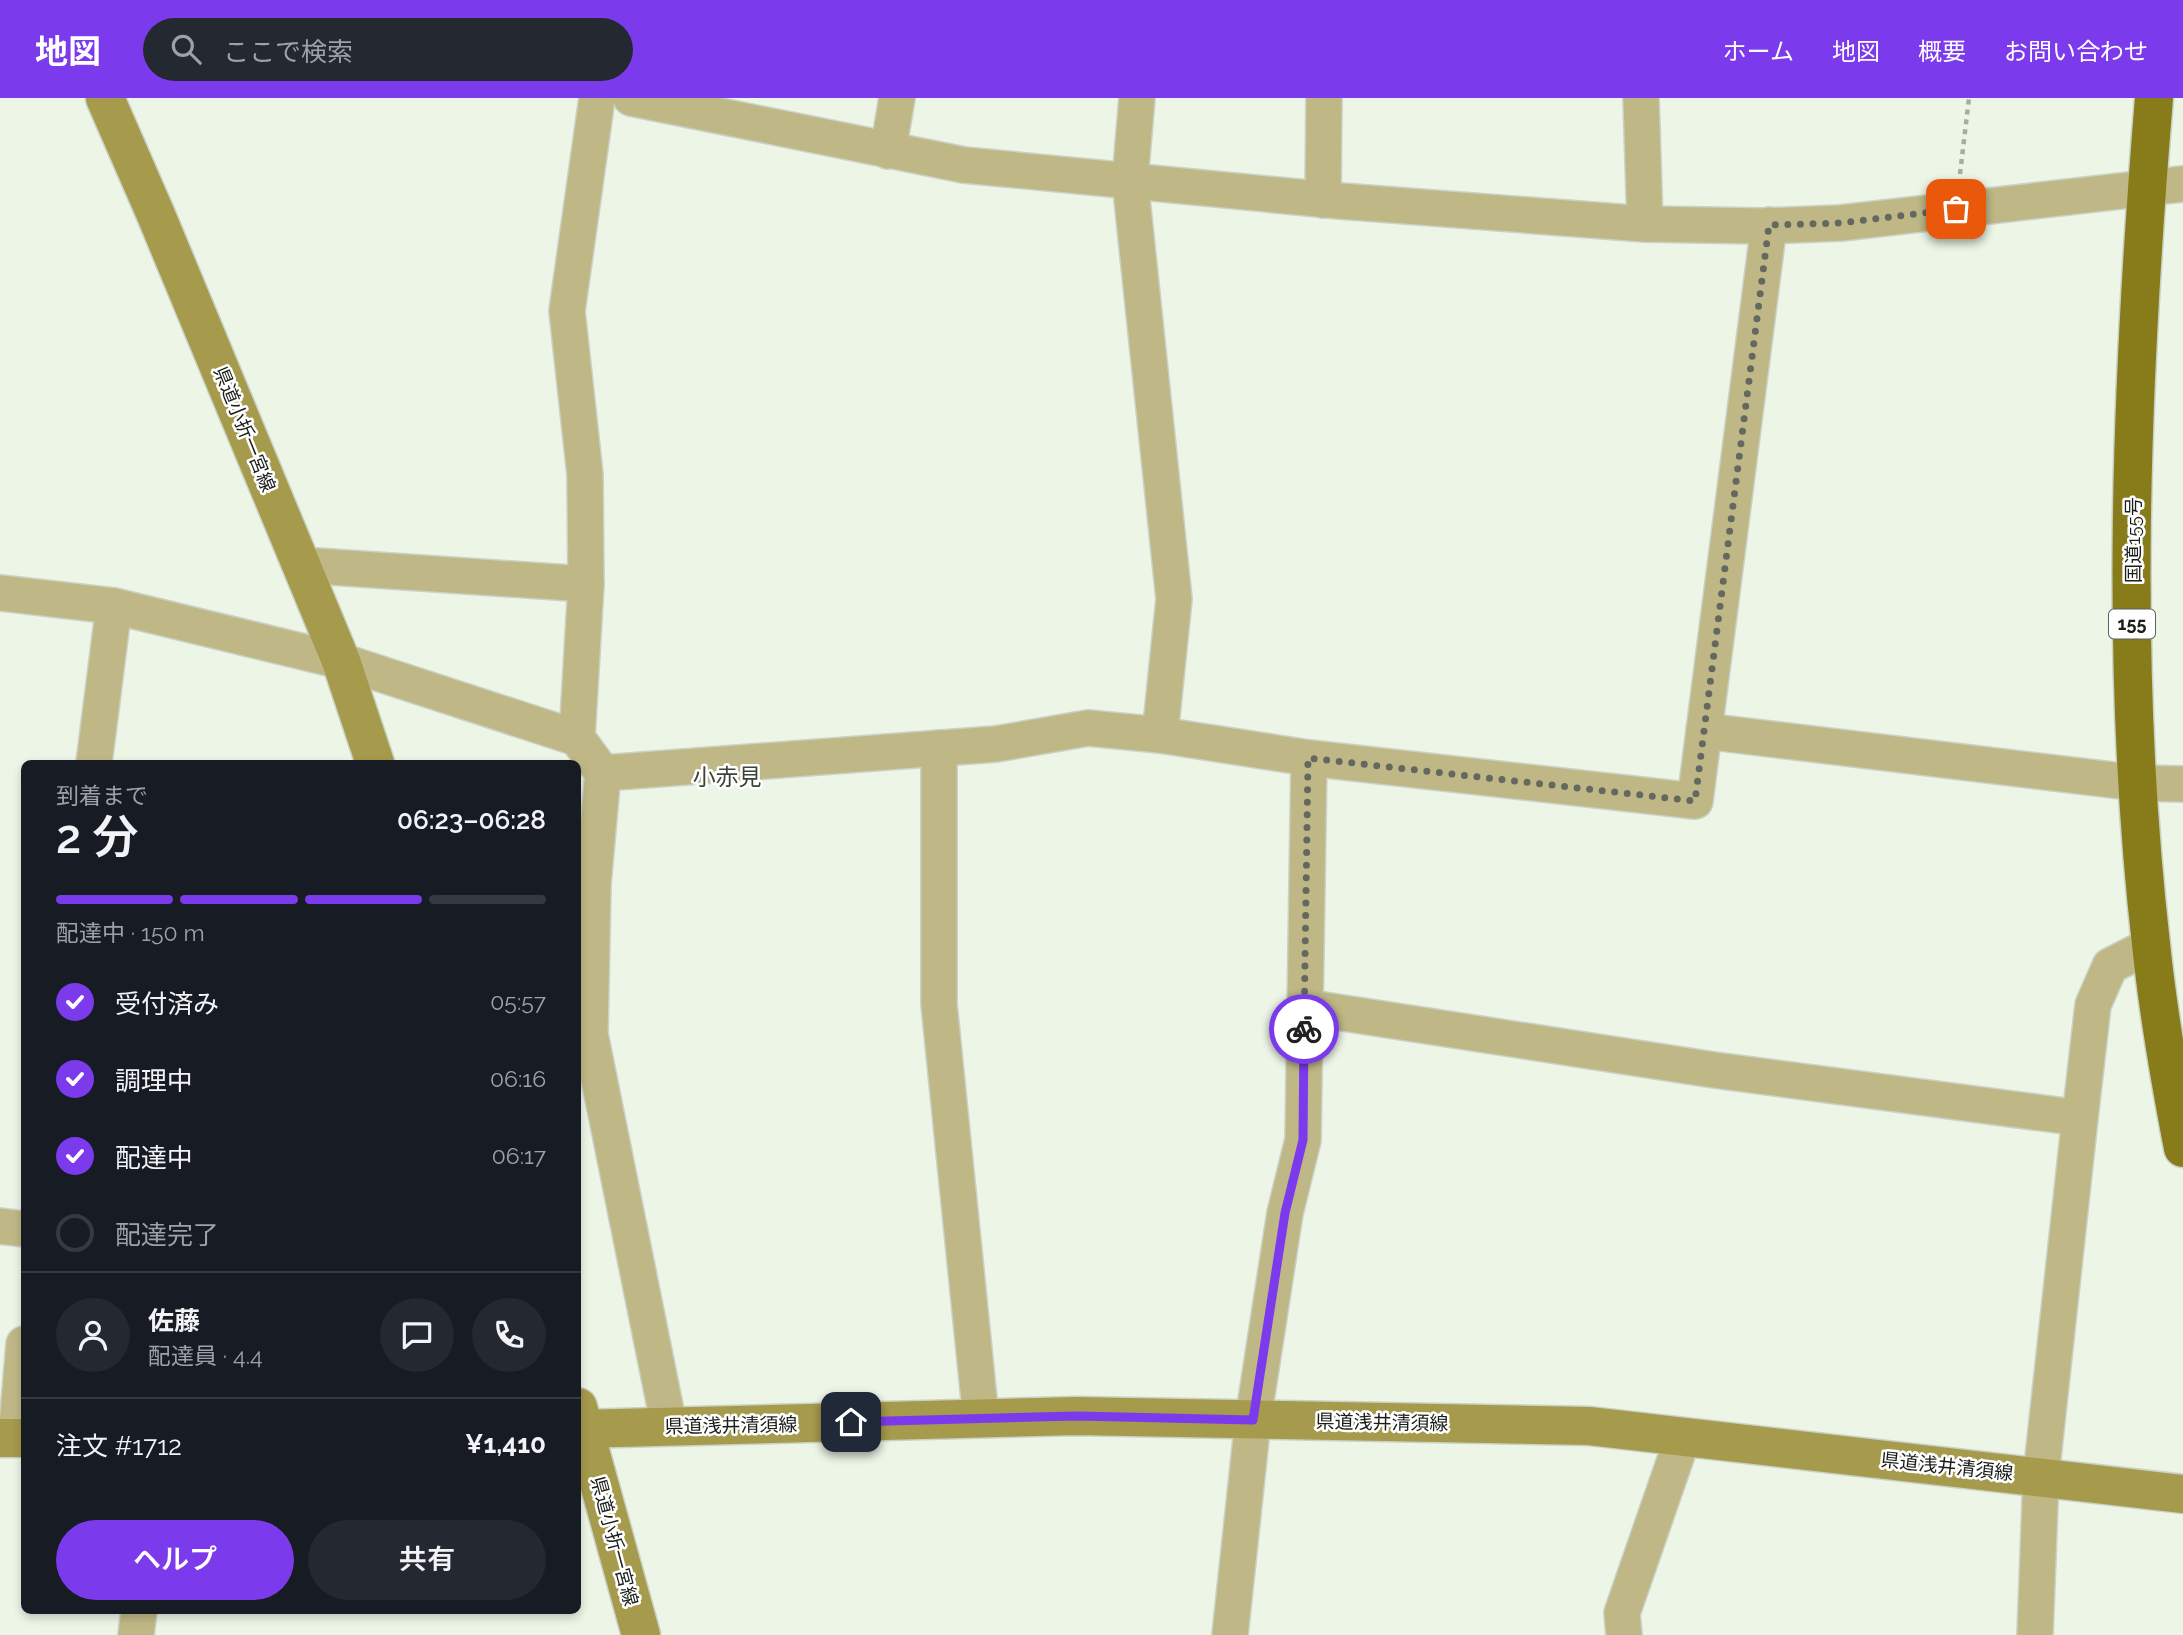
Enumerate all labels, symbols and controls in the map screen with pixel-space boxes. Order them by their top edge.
search box [143,18,633,81]
icon: search [167,30,205,68]
text: 地図 [35,32,101,71]
text: ここで検索 [223,37,353,67]
text: ホーム [1723,37,1794,66]
text: 地図 [1832,37,1880,66]
text: 概要 [1918,37,1966,66]
text: お問い合わせ [2004,37,2148,66]
pin [1926,179,1986,239]
icon: bag [1937,190,1975,228]
street label: 県道小折一宮線 [210,363,280,495]
street label: 国道155号 [2122,497,2144,583]
road number: 155 [2109,610,2155,638]
district label: 小赤見 [693,763,762,790]
text: 到着まで [56,782,148,809]
text: 06:23–06:28 [397,805,546,835]
text: 2 分 [56,810,139,864]
text: 配達中 · 150 m [56,919,205,946]
icon: check [56,983,94,1021]
text: 05:57 [490,988,546,1015]
text: 受付済み [115,989,219,1019]
courier [1269,994,1339,1064]
icon: bike [1285,1010,1323,1048]
icon: check [56,1060,94,1098]
text: 06:16 [490,1065,546,1092]
text: 調理中 [115,1066,193,1096]
icon: check [56,1137,94,1175]
text: 06:17 [492,1142,546,1169]
text: 配達中 [115,1143,193,1173]
text: 配達完了 [115,1220,219,1250]
button: person [56,1298,130,1372]
button: chat [380,1298,454,1372]
button: phone [472,1298,546,1372]
text: 佐藤 [148,1306,200,1336]
text: 配達員 · 4.4 [148,1342,263,1369]
pin [821,1392,881,1452]
icon: home [832,1403,870,1441]
street label: 県道浅井清須線 [1315,1410,1449,1434]
street label: 県道浅井清須線 [664,1413,798,1437]
text: ¥1,410 [465,1429,546,1459]
text: 注文 #1712 [56,1431,182,1461]
street label: 県道浅井清須線 [1880,1448,2014,1484]
street label: 県道小折一宮線 [587,1474,643,1608]
button: ヘルプ [56,1520,294,1600]
button: 共有 [308,1520,546,1600]

